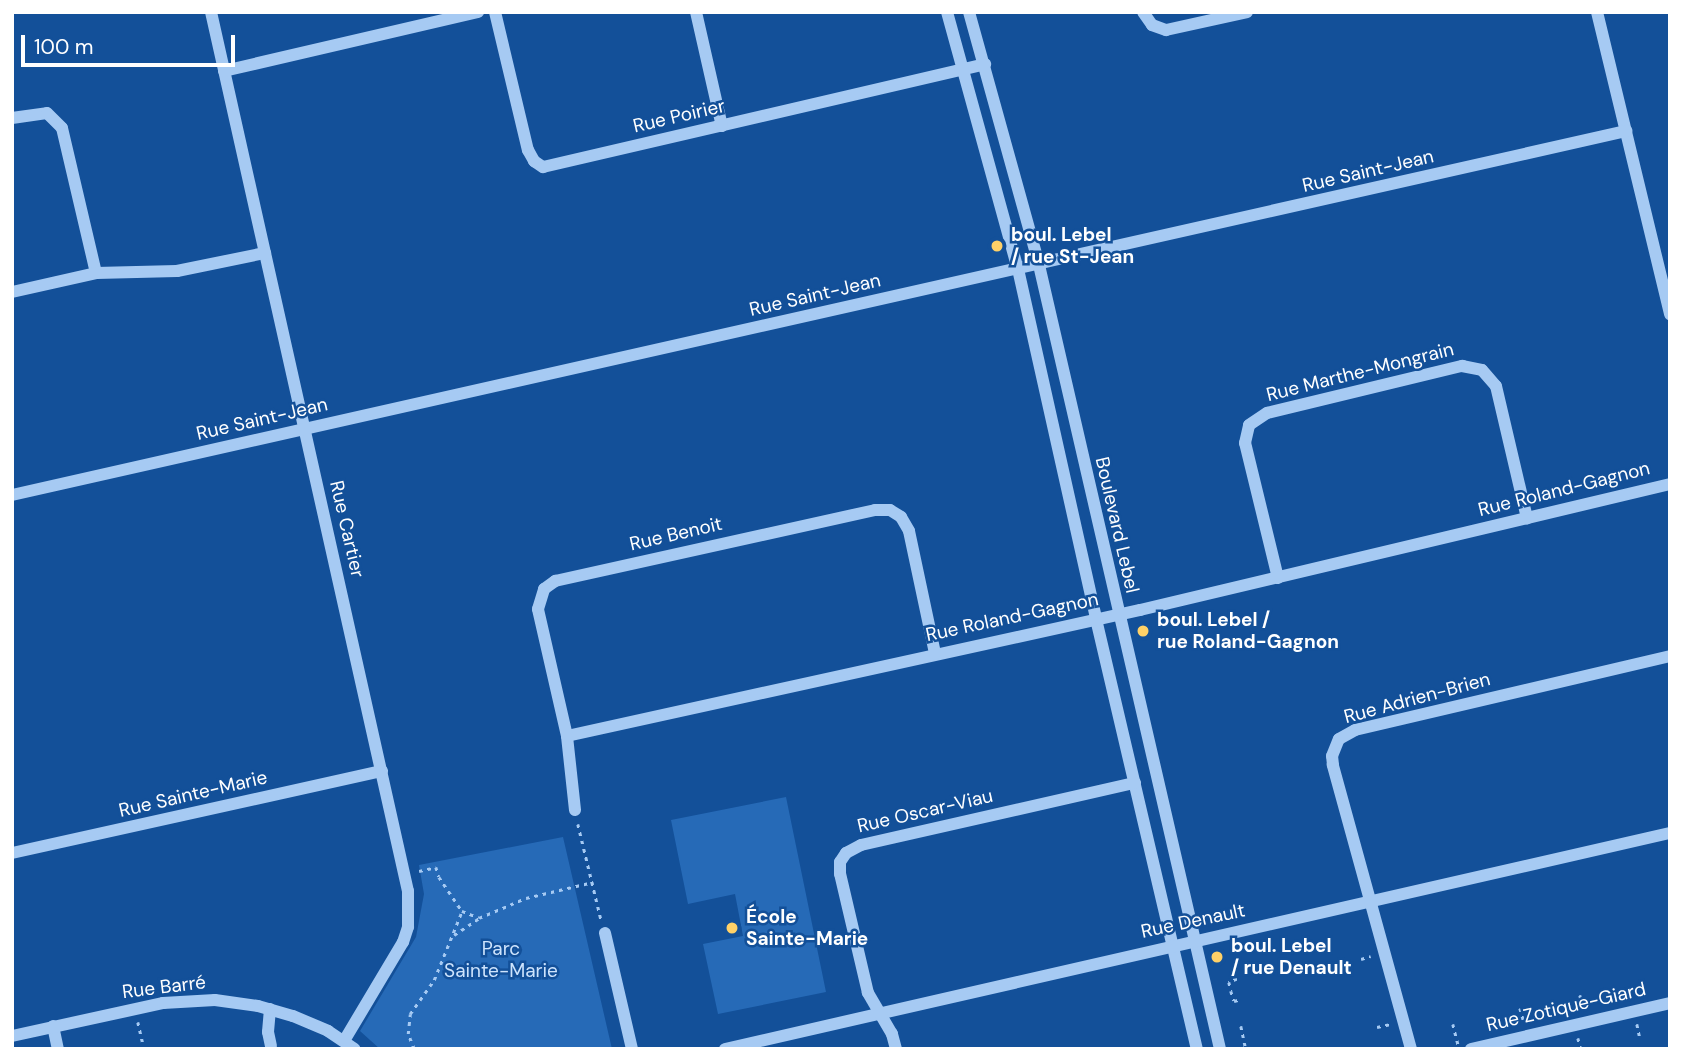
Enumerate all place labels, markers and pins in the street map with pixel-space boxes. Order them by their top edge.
place label: boul. Lebel / rue St-Jean [1011,224,1134,268]
marker: boul. Lebel / rue St-Jean [989,238,1005,254]
place label: boul. Lebel / rue Roland-Gagnon [1157,609,1339,653]
marker: boul. Lebel / rue Roland-Gagnon [1135,623,1151,639]
place label: École Sainte-Marie [746,906,868,950]
marker: École Sainte-Marie [724,920,740,936]
place label: boul. Lebel / rue Denault [1231,935,1352,979]
marker: boul. Lebel / rue Denault [1209,949,1225,965]

